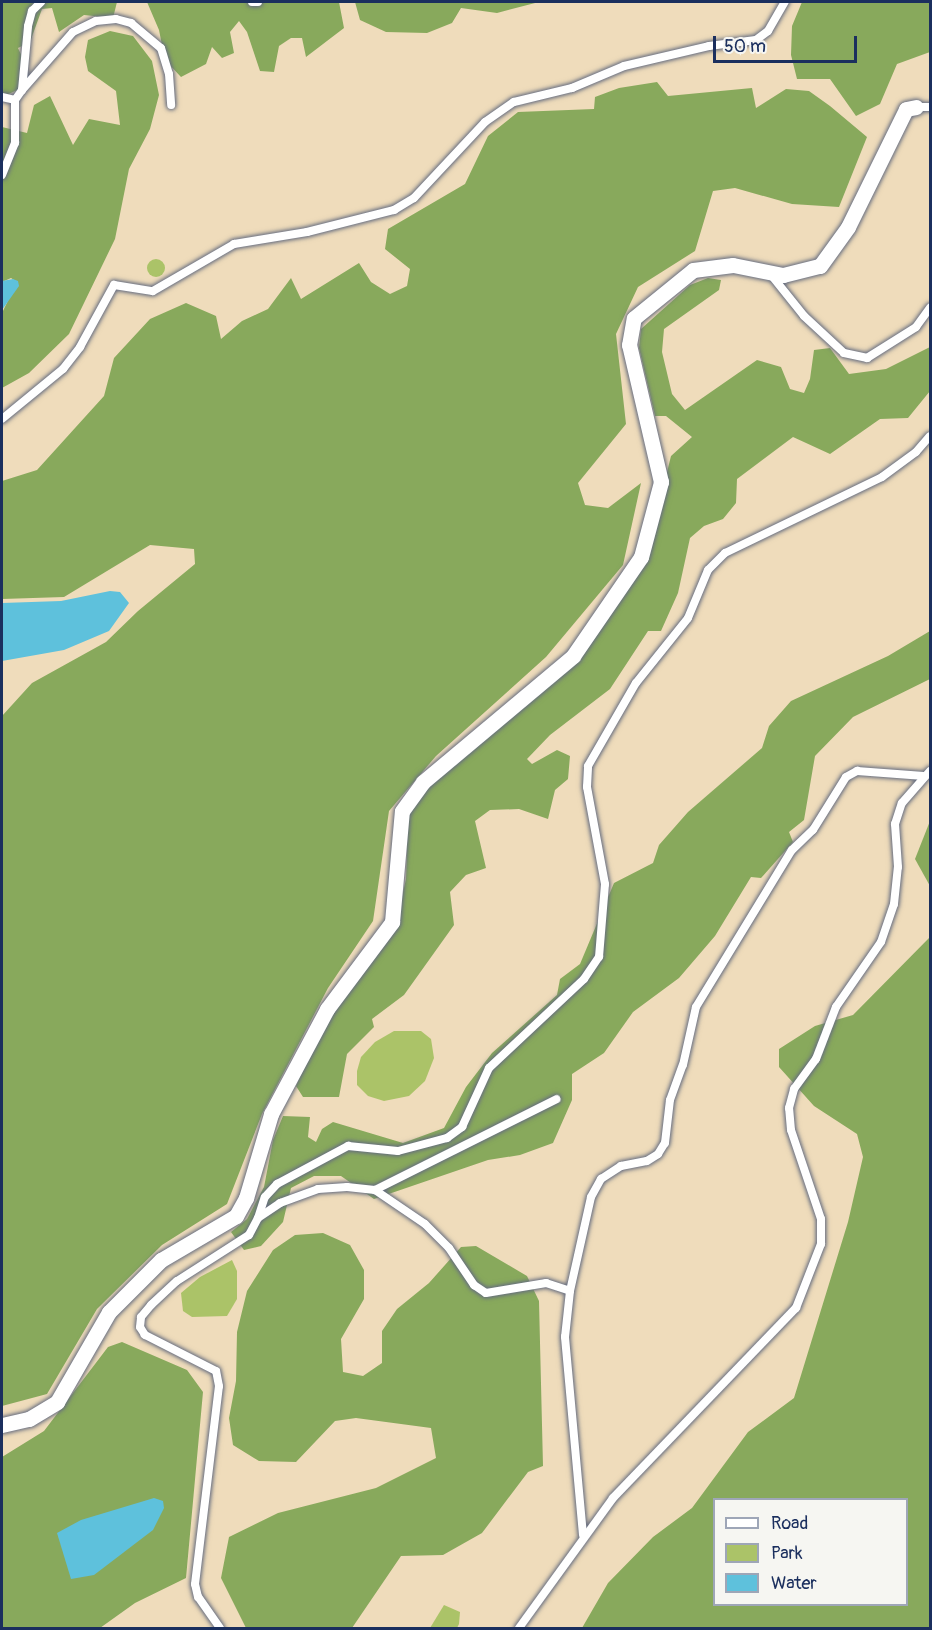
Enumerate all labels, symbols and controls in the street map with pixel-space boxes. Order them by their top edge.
scale bar [716,24,860,62]
text: 50 m [724,35,766,58]
legend [713,1498,908,1606]
text: Road [771,1512,808,1535]
text: Park [771,1542,803,1565]
text: Water [771,1572,817,1595]

